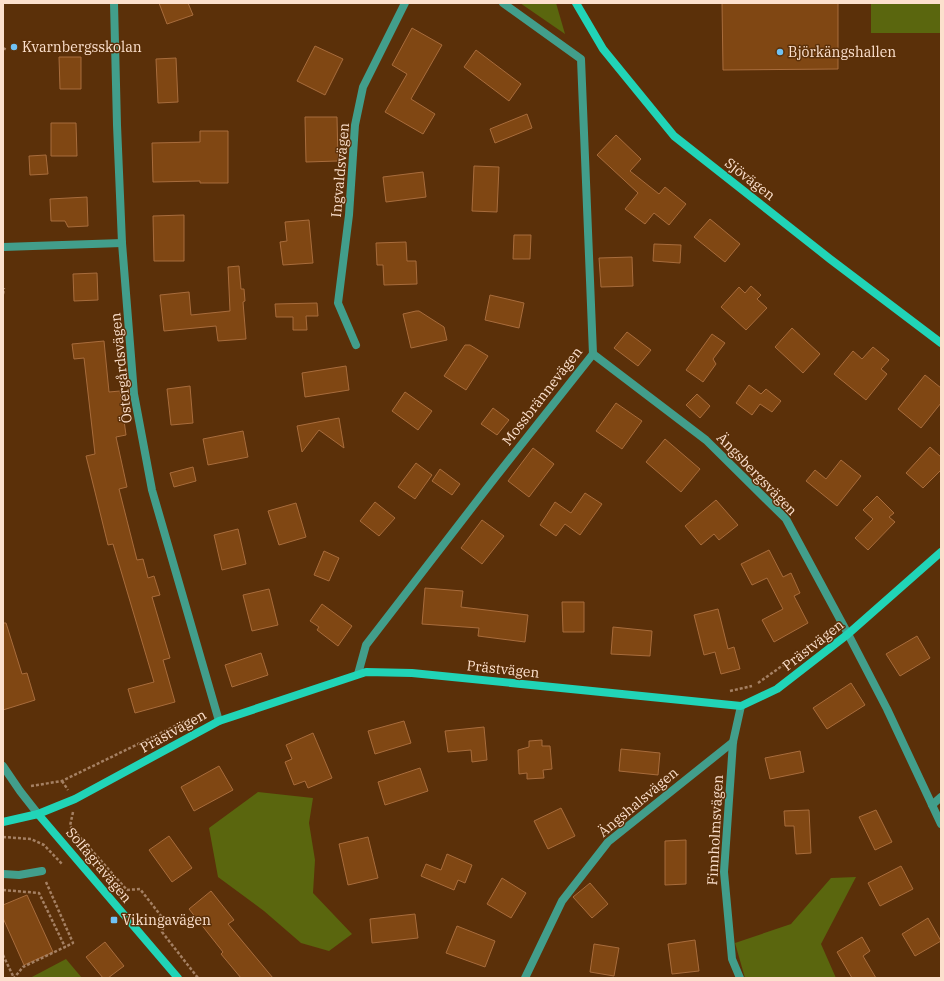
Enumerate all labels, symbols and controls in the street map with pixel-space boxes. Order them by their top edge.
place label: Kvarnbergsskolan [22,38,142,56]
marker: Kvarnbergsskolan [9,42,19,52]
place label: Björkängshallen [788,43,896,61]
marker: Björkängshallen [775,47,785,57]
street label: Ingvaldsvägen [327,122,353,218]
street label: Sjövägen [721,154,779,204]
street label: Östergårdsvägen [106,312,136,424]
street label: Mossbrännevägen [498,343,586,449]
street label: Ängsbergsvägen [713,429,801,519]
street label: Prästvägen [779,615,847,675]
street label: Prästvägen [466,656,540,682]
street label: Prästvägen [137,705,209,757]
street label: Ängshalsvägen [594,763,682,841]
street label: Finnholmsvägen [703,774,727,886]
street label: Solfagravägen [62,824,136,906]
place label: Vikingavägen [122,911,211,929]
marker: Vikingavägen [109,915,119,925]

